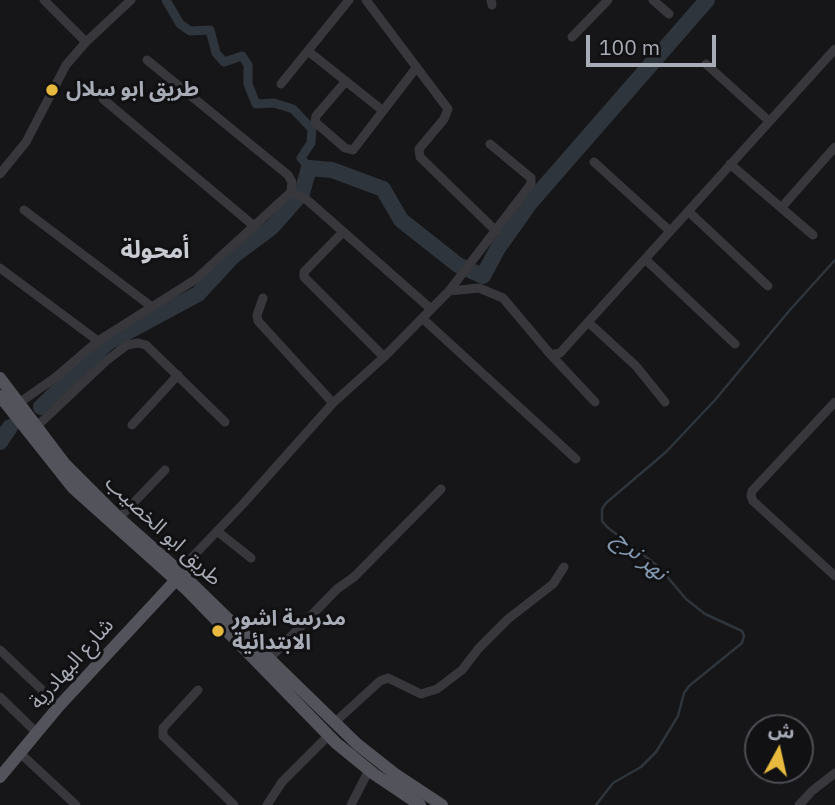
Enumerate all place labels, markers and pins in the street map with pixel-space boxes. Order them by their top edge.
place label: طريق ابو سلال [66,77,199,103]
marker: طريق ابو سلال [44,82,60,98]
place label: مدرسة اشور الابتدائية [232,606,346,656]
marker: مدرسة اشور الابتدائية [210,623,226,639]

